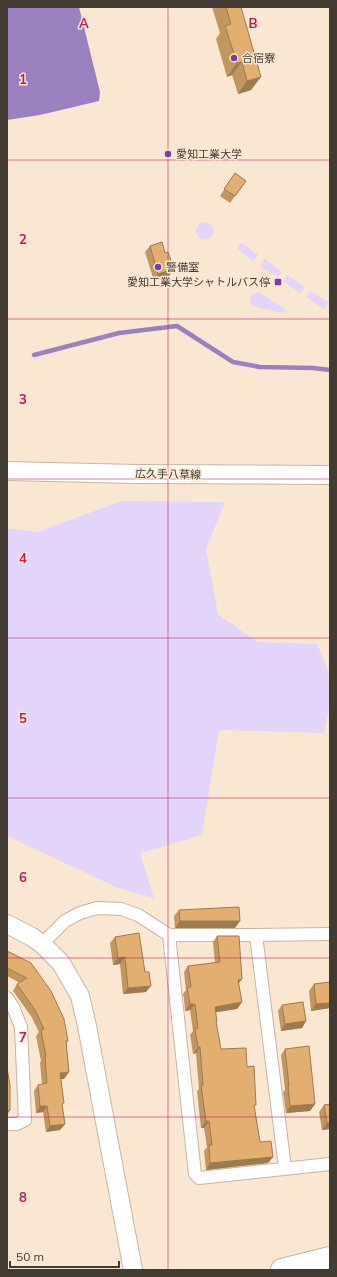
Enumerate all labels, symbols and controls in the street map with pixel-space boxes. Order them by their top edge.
text: A [79,15,89,31]
text: B [249,15,258,31]
place label: 合宿寮 [242,51,275,65]
marker: 合宿寮 [229,53,239,63]
text: 1 [19,71,27,87]
place label: 愛知工業大学 [176,147,242,161]
marker: 愛知工業大学 [163,149,173,159]
text: 2 [19,231,27,247]
place label: 警備室 [166,260,199,274]
marker: 警備室 [153,262,163,272]
place label: 愛知工業大学シャトルバス停 [127,275,271,289]
marker: 愛知工業大学シャトルバス停 [273,277,283,287]
text: 3 [19,391,27,407]
street label: 広久手八草線 [135,466,201,482]
text: 4 [19,550,27,566]
text: 5 [19,710,27,726]
text: 6 [19,869,27,885]
text: 7 [19,1029,27,1045]
text: 8 [19,1189,27,1205]
scale bar [10,1243,119,1269]
text: 50 m [16,1249,44,1264]

